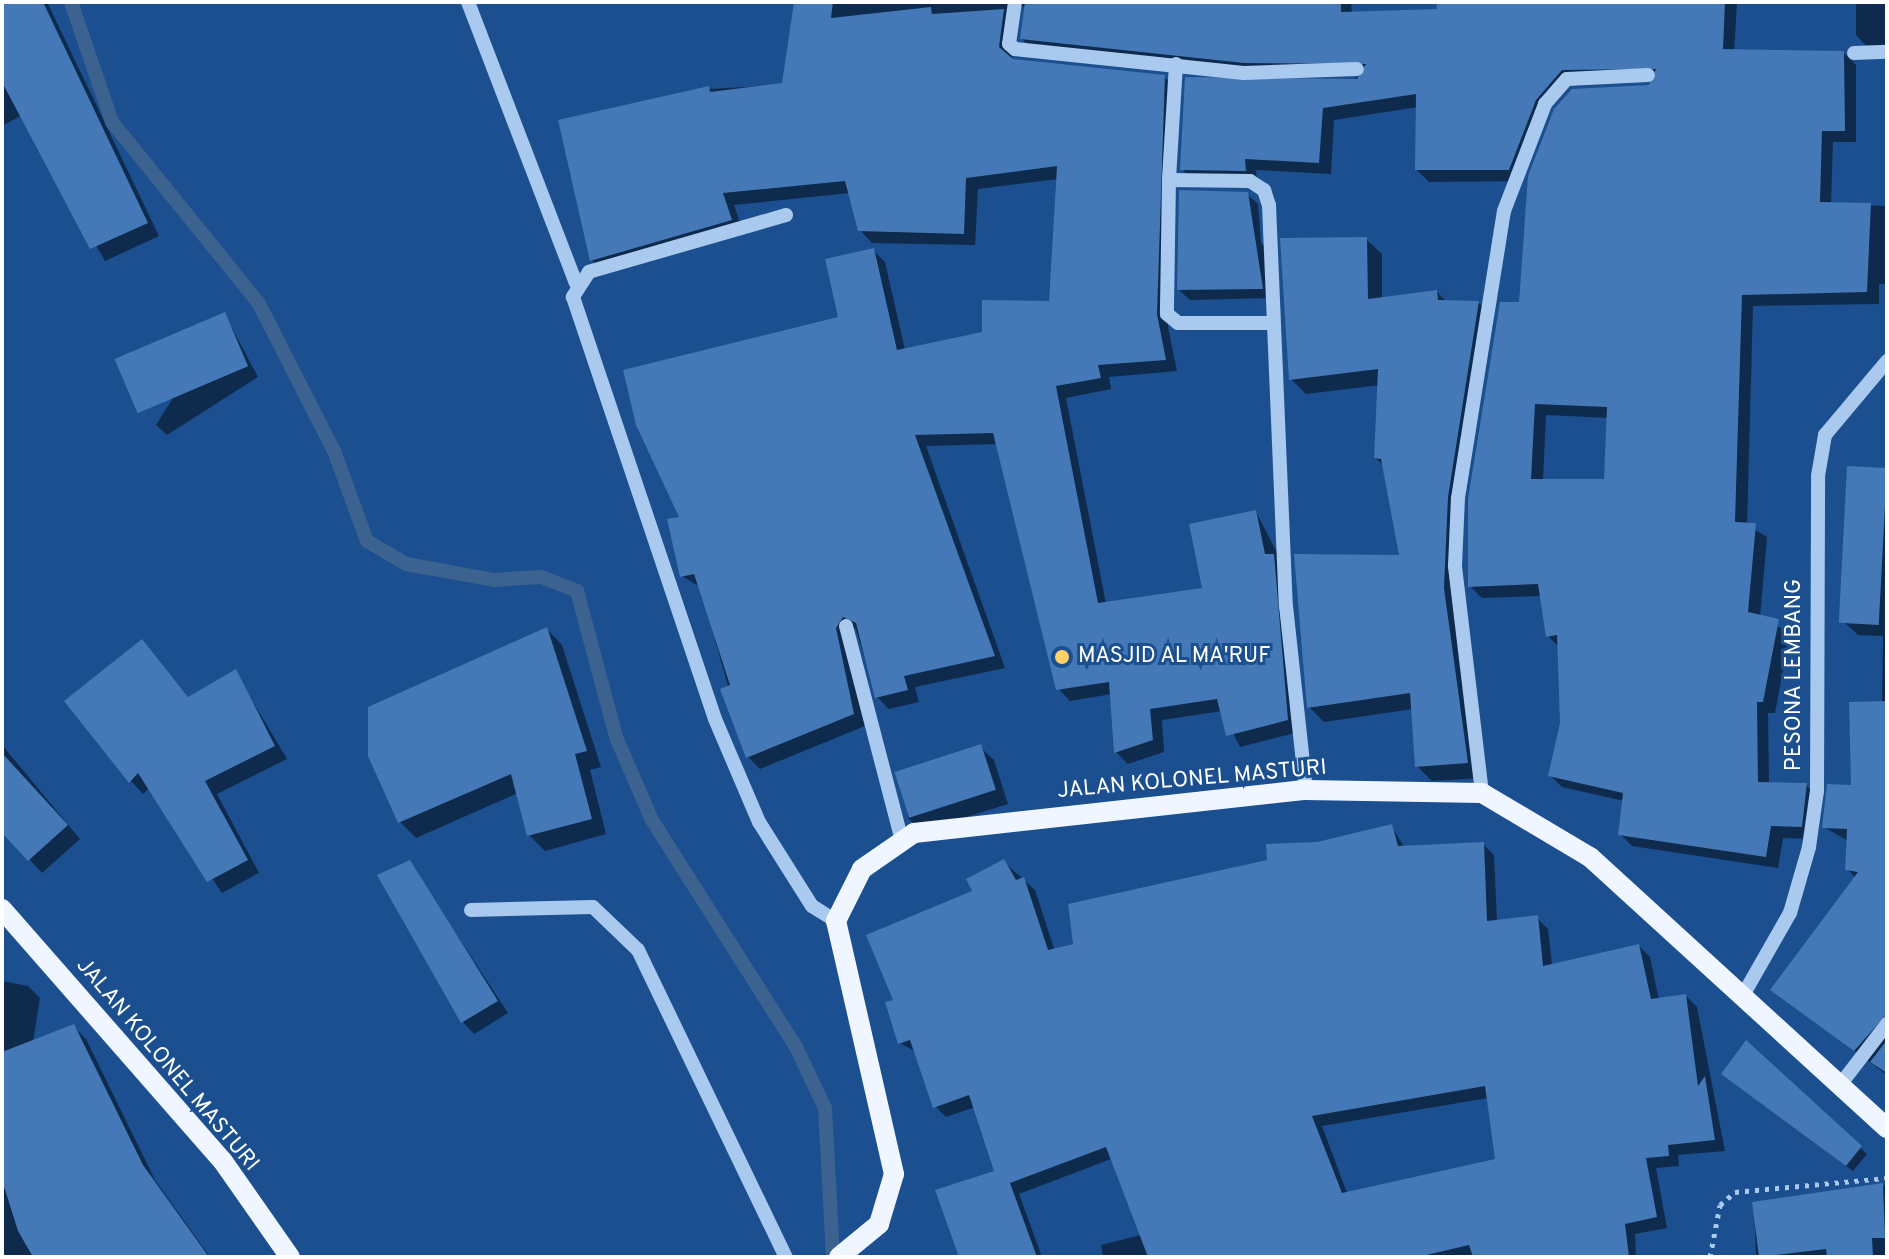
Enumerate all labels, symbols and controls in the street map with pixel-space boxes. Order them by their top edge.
street label: PESONA LEMBANG [1782,578,1808,772]
place label: MASJID AL MA'RUF [1078,644,1272,670]
marker: MASJID AL MA'RUF [1053,648,1071,666]
street label: JALAN KOLONEL MASTURI [1056,755,1328,805]
street label: JALAN KOLONEL MASTURI [70,953,264,1177]

